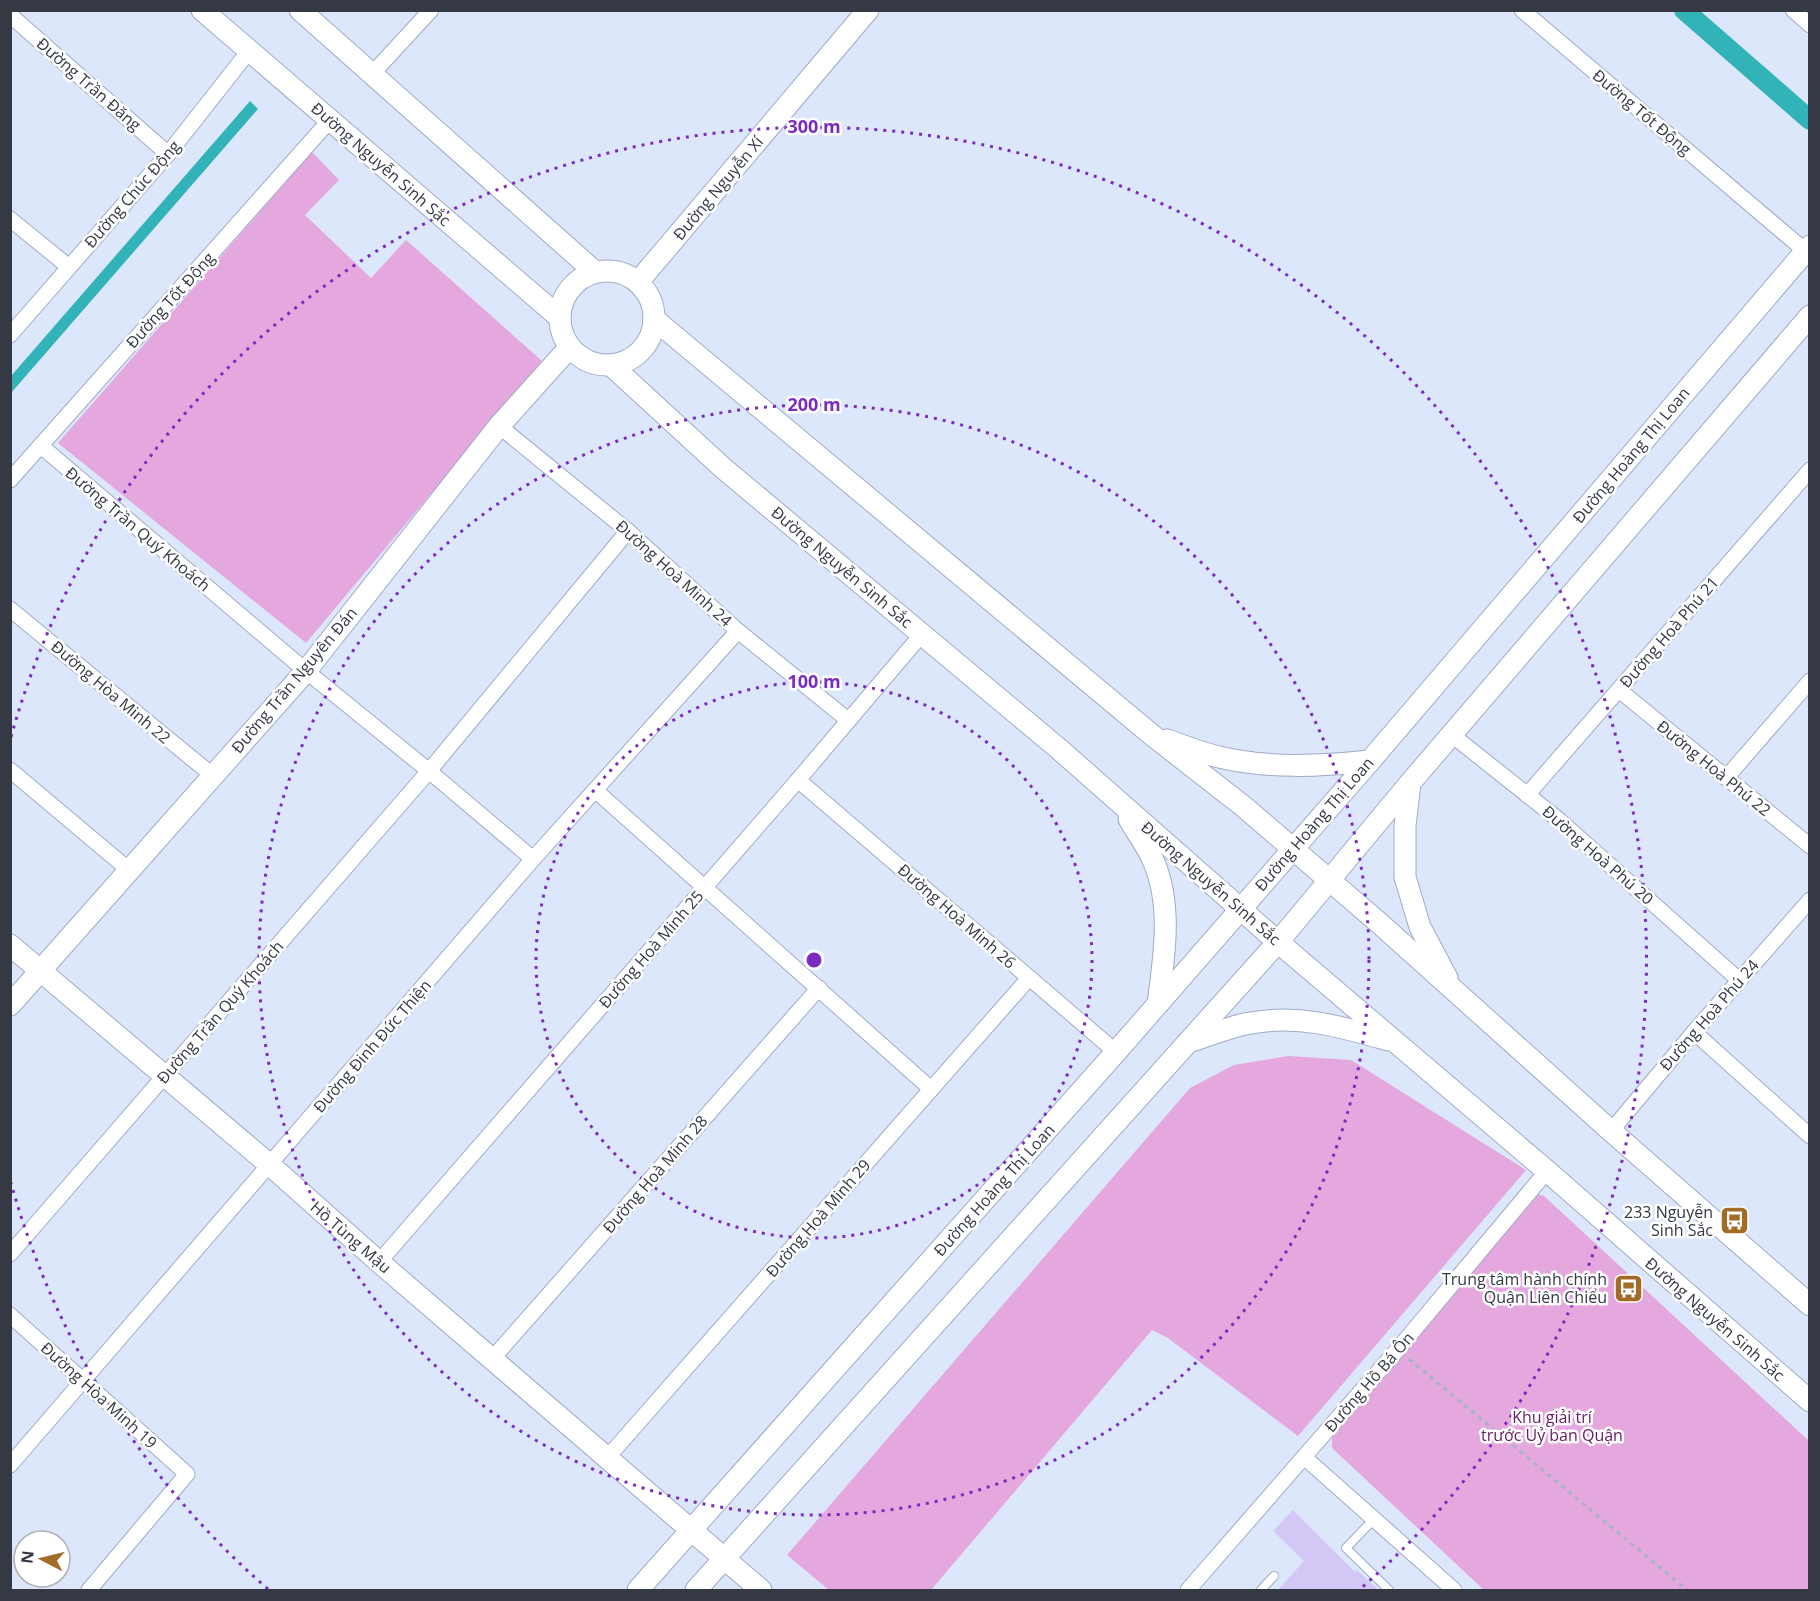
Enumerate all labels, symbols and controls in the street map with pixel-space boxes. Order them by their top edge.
street label: Đường Trần Đăng [32,32,146,136]
street label: Đường Tốt Động [1588,64,1696,160]
street label: Đường Nguyễn Sinh Sắc [307,97,456,231]
text: 300 m [787,114,841,138]
street label: Đường Nguyễn Xí [668,131,769,245]
street label: Đường Chúc Động [79,135,185,253]
street label: Đường Tốt Động [121,247,219,353]
street label: Đường Hoàng Thị Loan [1568,382,1694,528]
text: 200 m [787,392,841,416]
street label: Đường Trần Quý Khoách [61,462,215,596]
street label: Đường Nguyễn Sinh Sắc [767,501,918,633]
street label: Đường Hoà Minh 24 [611,515,737,631]
street label: Đường Hoà Phú 21 [1615,572,1723,692]
street label: Đường Trần Nguyên Đán [226,602,362,758]
street label: Đường Hòa Minh 22 [47,635,175,749]
text: 100 m [787,669,841,693]
street label: Đường Hoà Phú 22 [1652,715,1776,821]
street label: Đường Hoàng Thị Loan [1250,752,1378,896]
street label: Đường Hoà Phú 20 [1538,801,1658,909]
street label: Đường Nguyễn Sinh Sắc [1137,816,1286,950]
street label: Đường Hoà Minh 26 [893,859,1021,973]
street label: Đường Hoà Minh 25 [594,885,708,1013]
street label: Đường Trần Quý Khoách [152,936,288,1088]
centre of rings [804,950,824,970]
street label: Đường Hoà Phú 24 [1655,955,1763,1075]
street label: Đường Đinh Đức Thiện [308,975,436,1117]
street label: Đường Hoà Minh 28 [598,1110,712,1238]
street label: Đường Hoàng Thị Loan [929,1119,1059,1261]
street label: Đường Hoà Minh 29 [761,1154,875,1282]
street label: Hồ Tùng Mậu [306,1196,396,1278]
place label: 233 Nguyễn Sinh Sắc [1624,1201,1713,1241]
bus stop icon: 233 Nguyễn Sinh Sắc [1718,1205,1750,1237]
street label: Đường Nguyễn Sinh Sắc [1641,1252,1790,1386]
place label: Trung tâm hành chính Quận Liên Chiểu [1442,1268,1607,1308]
bus stop icon: Trung tâm hành chính Quận Liên Chiểu [1612,1272,1644,1304]
street label: Đường Hồ Bá Ôn [1319,1327,1419,1437]
street label: Đường Hòa Minh 19 [36,1337,162,1453]
park label: Khu giải trí trước Uỷ ban Quận [1481,1406,1623,1446]
north arrow [12,1529,72,1589]
text: N [15,1549,39,1565]

